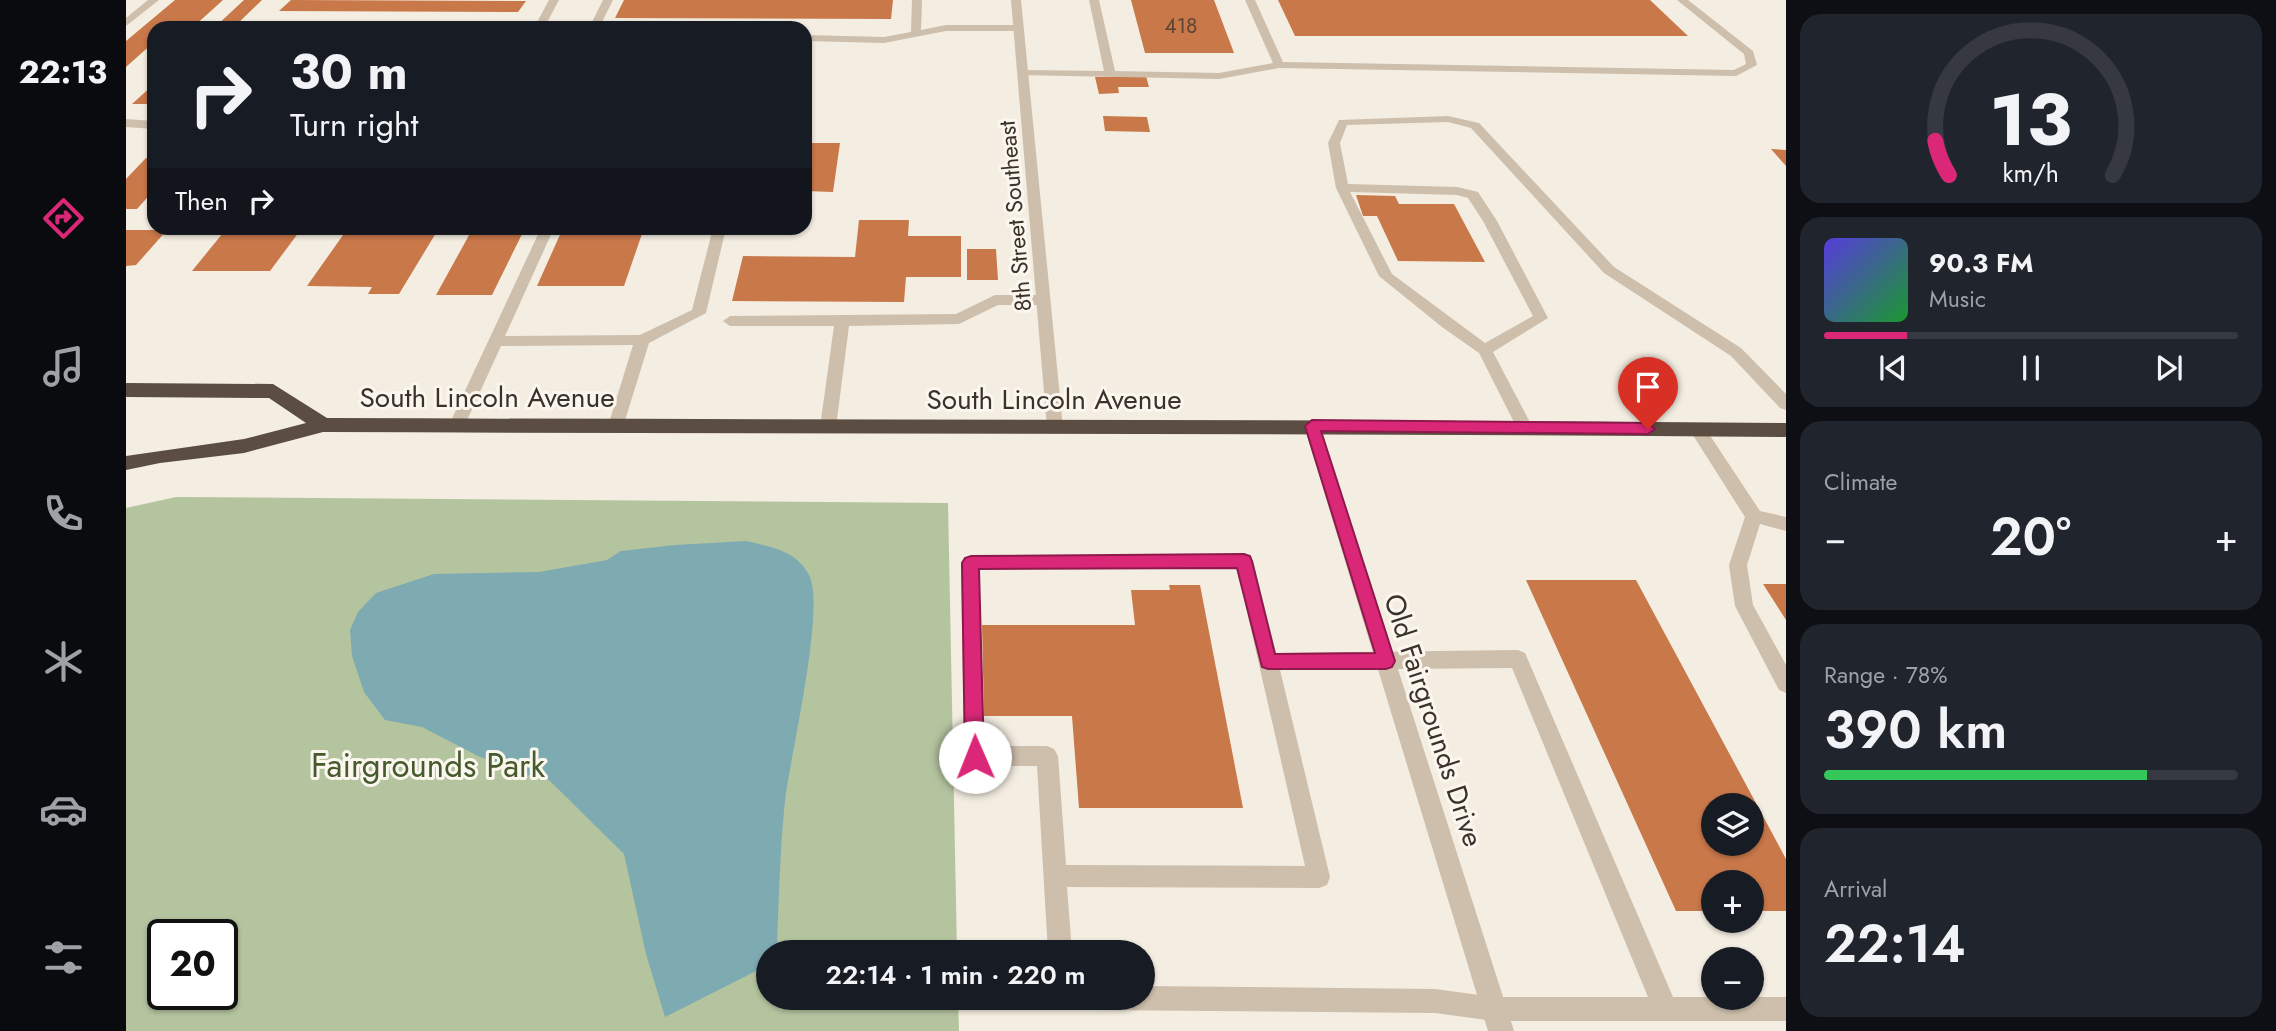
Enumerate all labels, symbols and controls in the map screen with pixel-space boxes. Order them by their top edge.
house number: 418 [1164,11,1198,41]
text: 30 m [290,37,408,107]
text: 22:13 [19,49,107,95]
icon: right [175,49,266,140]
text: 13 [1990,67,2072,172]
text: Turn right [290,102,419,148]
street label: 8th Street Southeast [990,119,1040,313]
text: km/h [2003,155,2059,191]
text: Then [175,182,228,220]
icon: right [242,182,280,220]
icon: directions [39,194,88,243]
text: 90.3 FM [1929,244,2033,282]
text: Music [1929,282,1986,316]
icon: music [39,342,88,391]
icon: previous [1874,349,1912,387]
icon: pause [2012,349,2050,387]
icon: next [2150,349,2188,387]
pin [1618,357,1678,429]
icon: arrive [1629,368,1667,406]
street label: South Lincoln Avenue [359,377,615,418]
street label: South Lincoln Avenue [926,379,1182,420]
text: Climate [1824,465,1897,499]
icon: phone [39,489,88,538]
text: 20° [1990,499,2071,575]
text: − [1824,510,1846,565]
text: + [2215,510,2238,565]
street label: Old Fairgrounds Drive [1373,588,1494,852]
icon: climate [39,637,88,686]
text: Range · 78% [1824,658,1948,692]
text: 390 km [1824,692,2007,768]
position arrow [938,720,1012,794]
park label: Fairgrounds Park [311,742,545,789]
icon: car [39,785,88,834]
map controls [1701,793,1764,1010]
button: layers [1701,793,1764,856]
button: + [1701,870,1764,933]
text: Arrival [1824,872,1887,906]
text: 22:14 [1824,906,1966,982]
speed limit sign: 20 [147,919,238,1010]
icon: filters [39,933,88,982]
button: − [1701,947,1764,1010]
text: 22:14 · 1 min · 220 m [826,956,1085,994]

